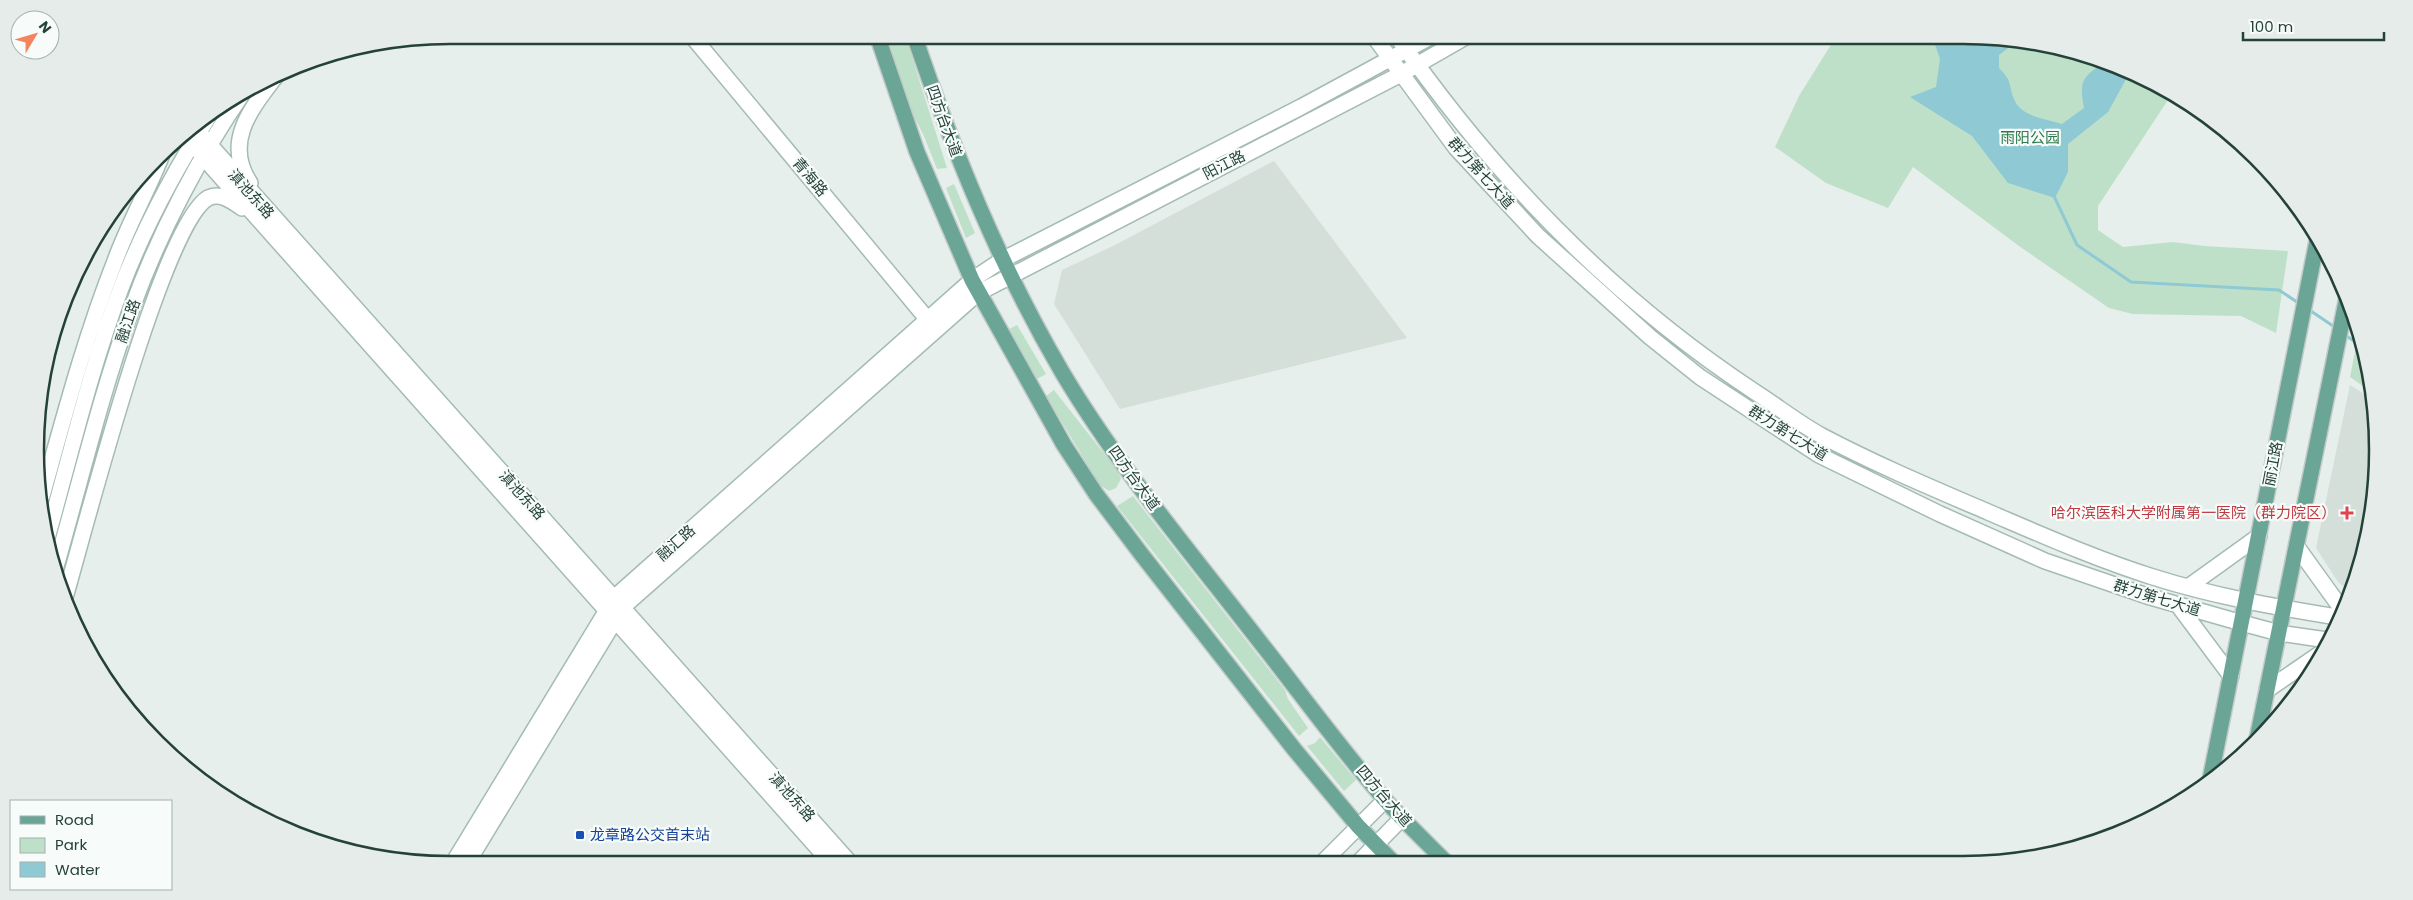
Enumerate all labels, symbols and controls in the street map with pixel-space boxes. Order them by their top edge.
north arrow [10,10,60,60]
scale bar [2243,10,2384,42]
text: 100 m [2250,16,2293,37]
text: N [34,17,56,37]
street label: 四方台大道 [922,82,967,160]
park label: 雨阳公园 [2000,127,2060,148]
street label: 群力第七大道 [1443,132,1519,213]
street label: 阳江路 [1199,145,1249,184]
street label: 青海路 [788,153,833,201]
street label: 滇池东路 [223,164,279,223]
street label: 融江路 [110,296,145,346]
street label: 群力第七大道 [1745,400,1832,465]
street label: 丽江路 [2258,440,2287,488]
street label: 四方台大道 [1104,441,1165,514]
street label: 滇池东路 [494,465,550,524]
place label: 哈尔滨医科大学附属第一医院（群力院区） [2051,502,2336,523]
marker: 哈尔滨医科大学附属第一医院（群力院区） [2340,506,2354,520]
street label: 融汇路 [652,520,699,565]
street label: 群力第七大道 [2111,574,2203,621]
street label: 四方台大道 [1352,760,1417,831]
street label: 滇池东路 [764,767,820,826]
legend [10,800,172,890]
text: Road [55,809,94,830]
place label: 龙章路公交首末站 [590,824,710,845]
marker: 龙章路公交首末站 [574,829,586,841]
text: Park [55,834,87,855]
text: Water [55,859,101,880]

